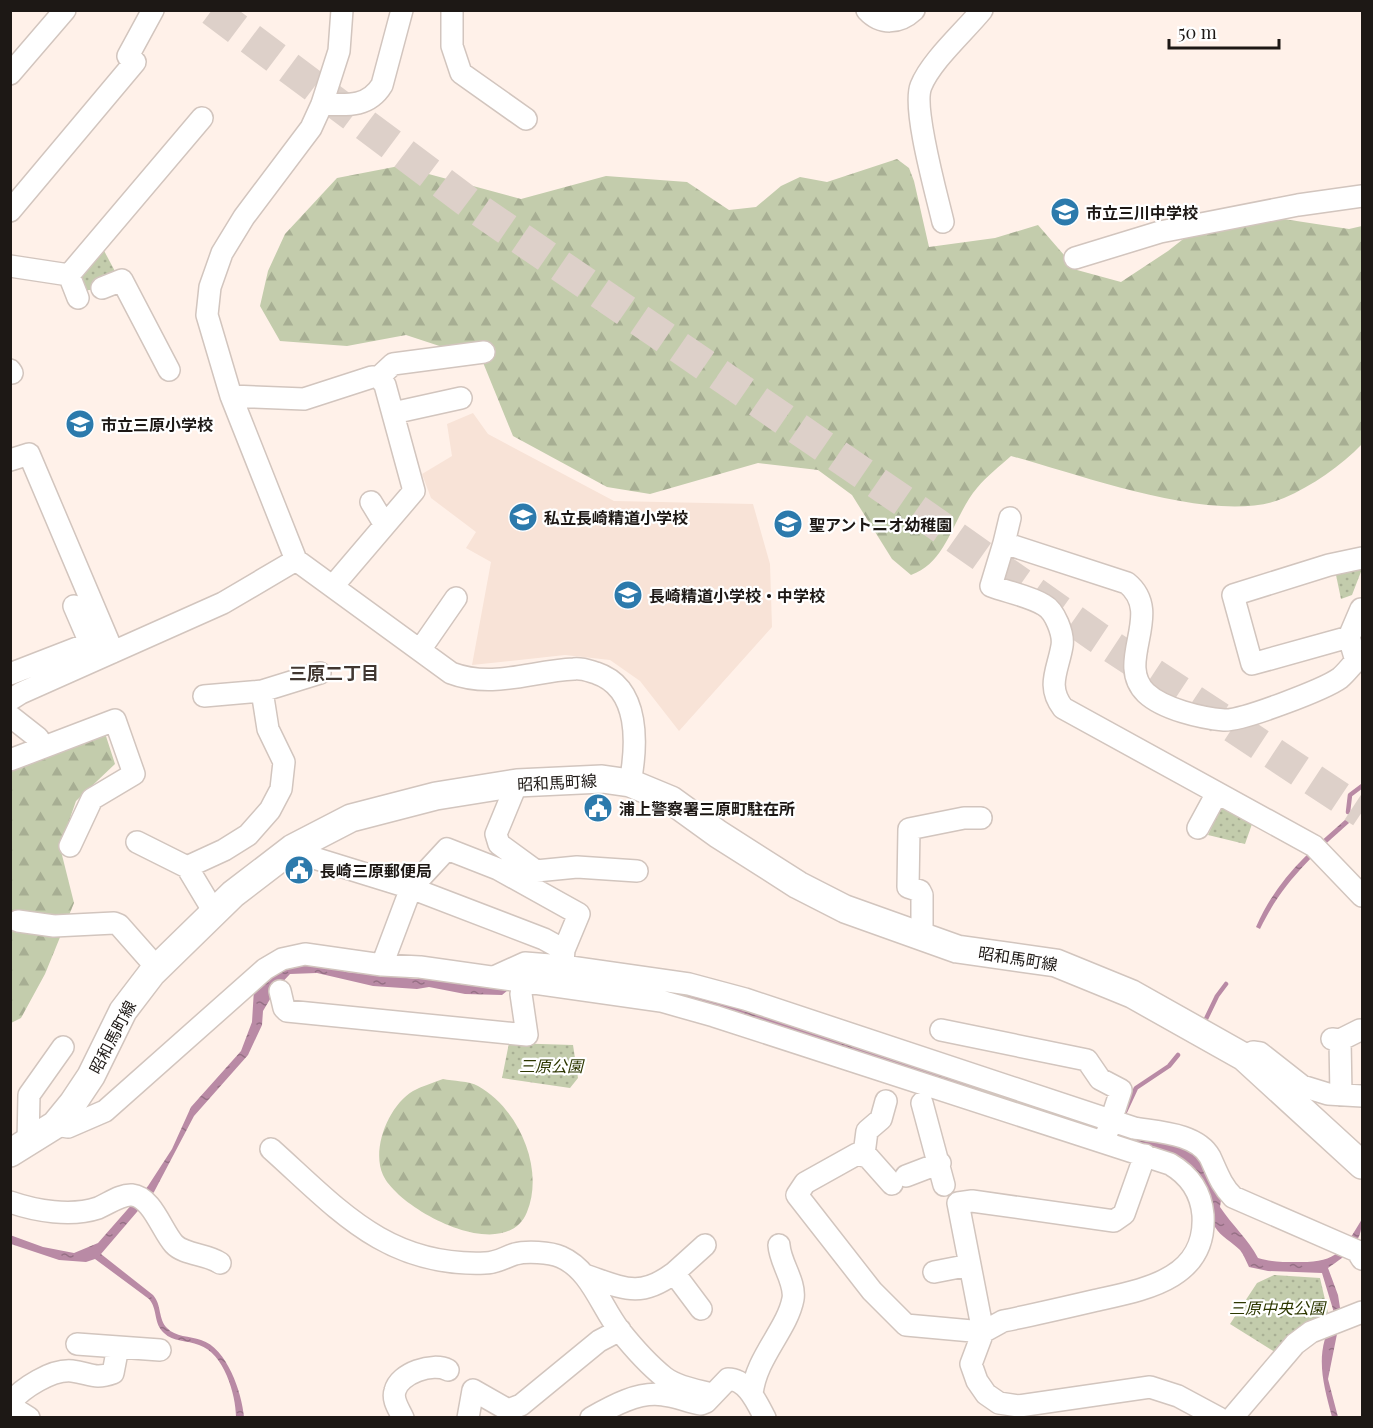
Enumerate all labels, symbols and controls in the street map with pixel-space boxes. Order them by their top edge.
scale bar [1169,12,1278,50]
text: 50 m [1178,20,1217,44]
school or university icon: 市立三川中学校 [1049,196,1081,228]
place label: 市立三川中学校 [1086,202,1198,223]
school or university icon: 市立三原小学校 [64,408,96,440]
place label: 市立三原小学校 [101,414,213,435]
school or university icon: 私立長崎精道小学校 [507,501,539,533]
place label: 私立長崎精道小学校 [544,507,688,528]
school or university icon: 聖アントニオ幼稚園 [772,508,804,540]
place label: 聖アントニオ幼稚園 [809,514,952,535]
school or university icon: 長崎精道小学校・中学校 [612,579,644,611]
place label: 長崎精道小学校・中学校 [649,585,825,606]
district label: 三原二丁目 [289,661,379,685]
street label: 昭和馬町線 [516,769,598,795]
public building icon: 浦上警察署三原町駐在所 [582,792,614,824]
place label: 浦上警察署三原町駐在所 [619,798,795,819]
public building icon: 長崎三原郵便局 [283,854,315,886]
place label: 長崎三原郵便局 [320,860,432,881]
street label: 昭和馬町線 [977,941,1059,975]
street label: 昭和馬町線 [84,997,140,1077]
park label: 三原公園 [519,1055,585,1076]
park label: 三原中央公園 [1229,1297,1327,1318]

